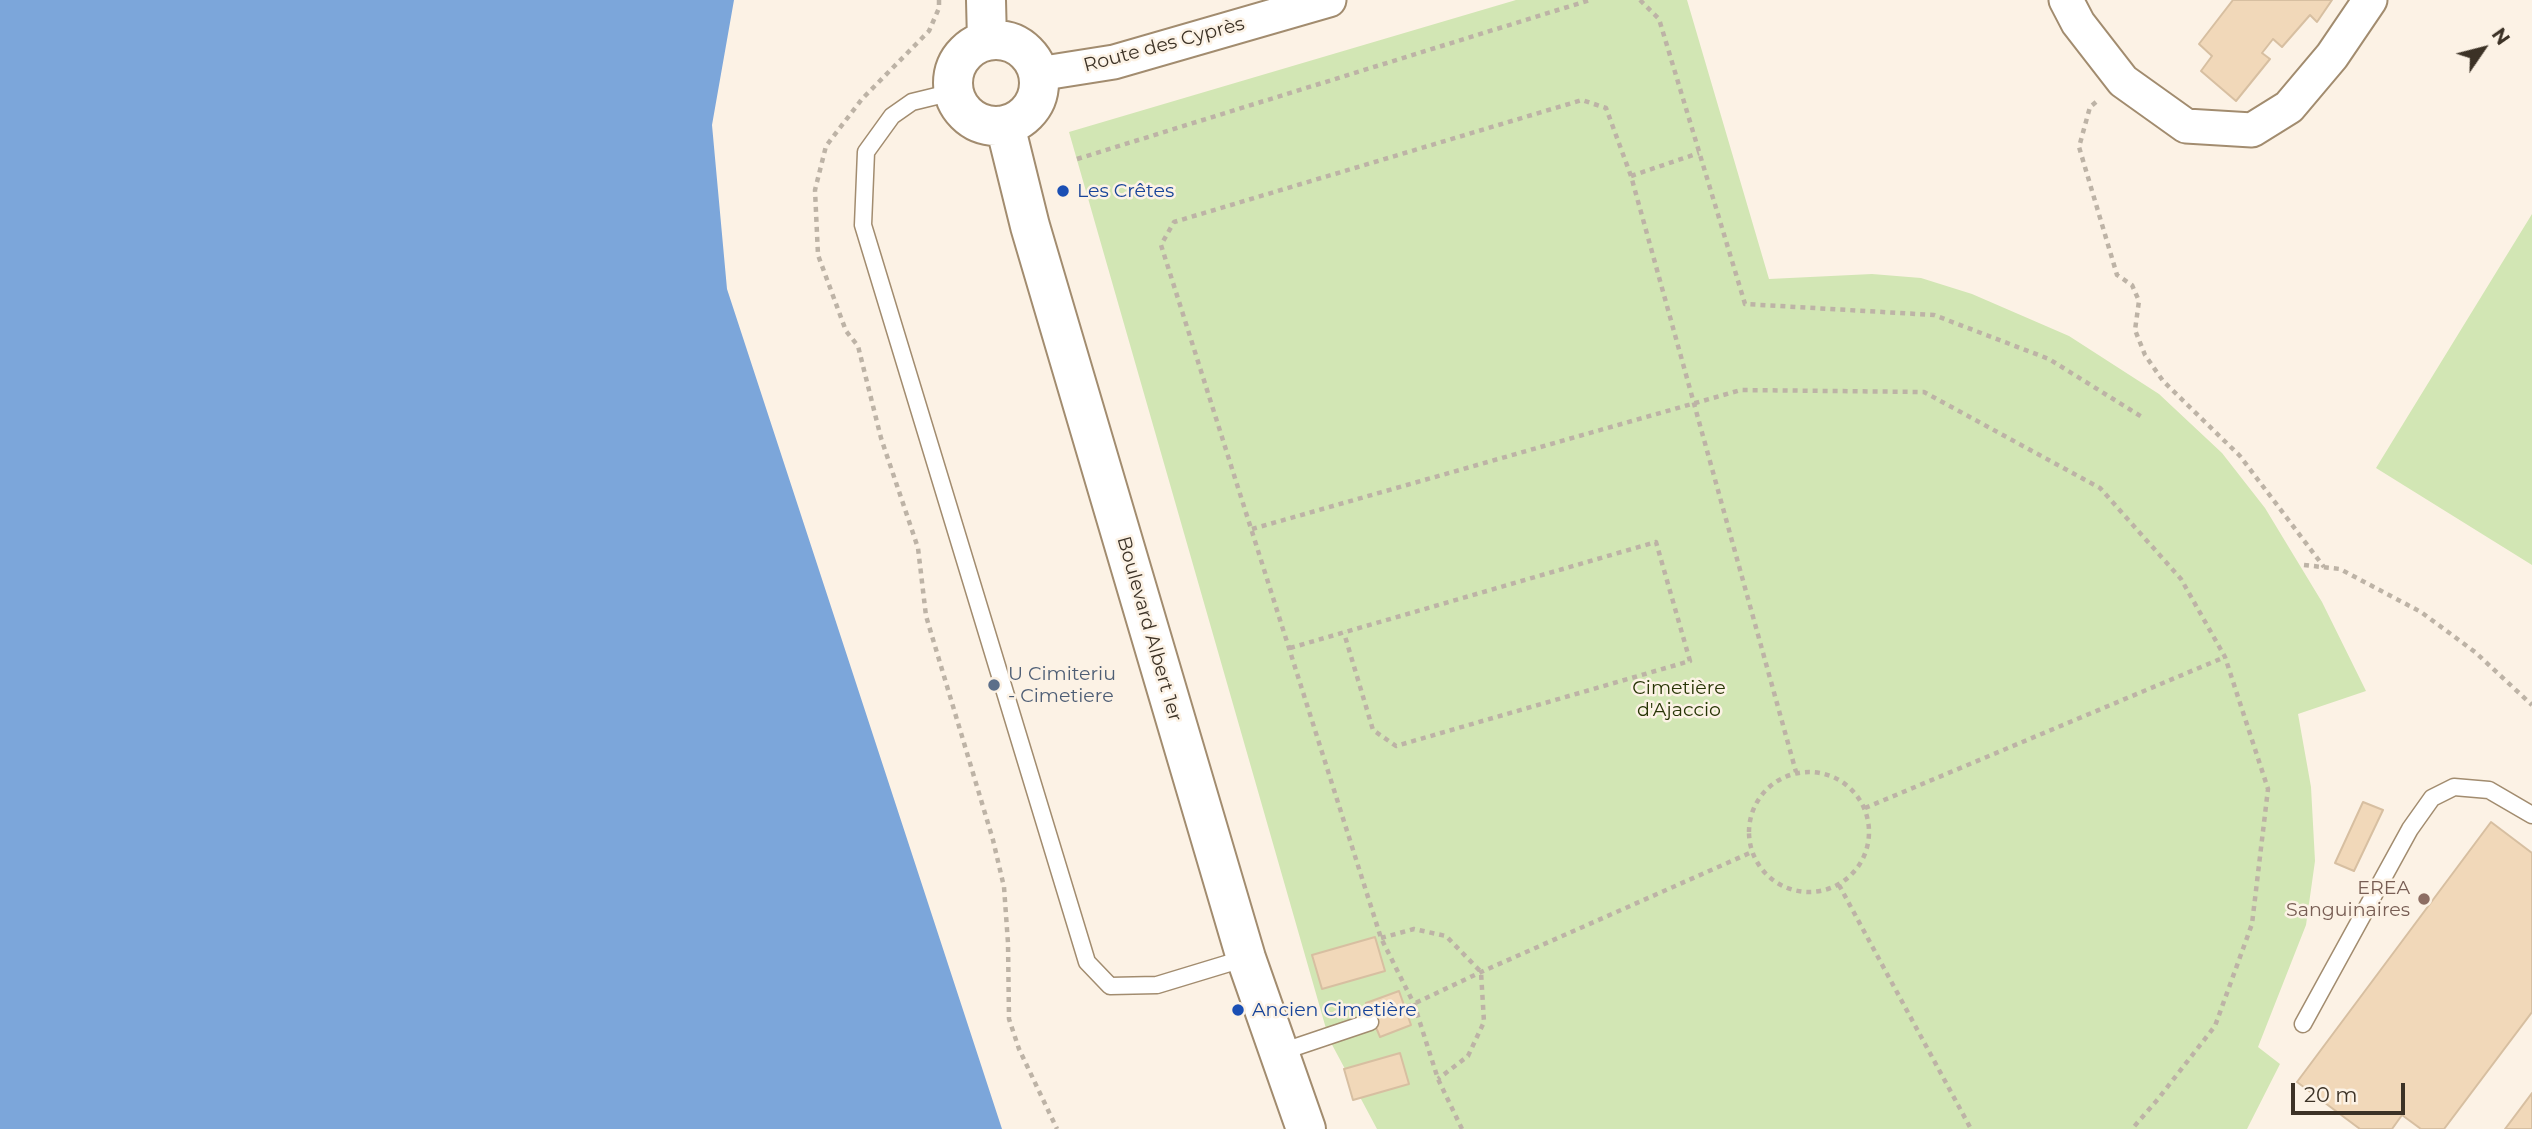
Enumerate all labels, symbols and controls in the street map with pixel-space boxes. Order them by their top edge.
street label: Route des Cyprès [1081,13,1247,77]
north arrow [2448,14,2518,84]
text: N [2487,24,2514,50]
place label: Les Crêtes [1077,180,1174,202]
marker: Les Crêtes [1055,183,1071,199]
street label: Boulevard Albert 1er [1112,534,1186,724]
place label: U Cimiteriu - Cimetiere [1008,663,1116,707]
marker: U Cimiteriu - Cimetiere [986,677,1002,693]
park label: Cimetière d'Ajaccio [1632,677,1726,721]
place label: EREA Sanguinaires [2286,877,2410,921]
marker: EREA Sanguinaires [2416,891,2432,907]
place label: Ancien Cimetière [1252,999,1417,1021]
marker: Ancien Cimetière [1230,1002,1246,1018]
scale bar [2294,1070,2408,1114]
text: 20 m [2304,1082,2358,1107]

